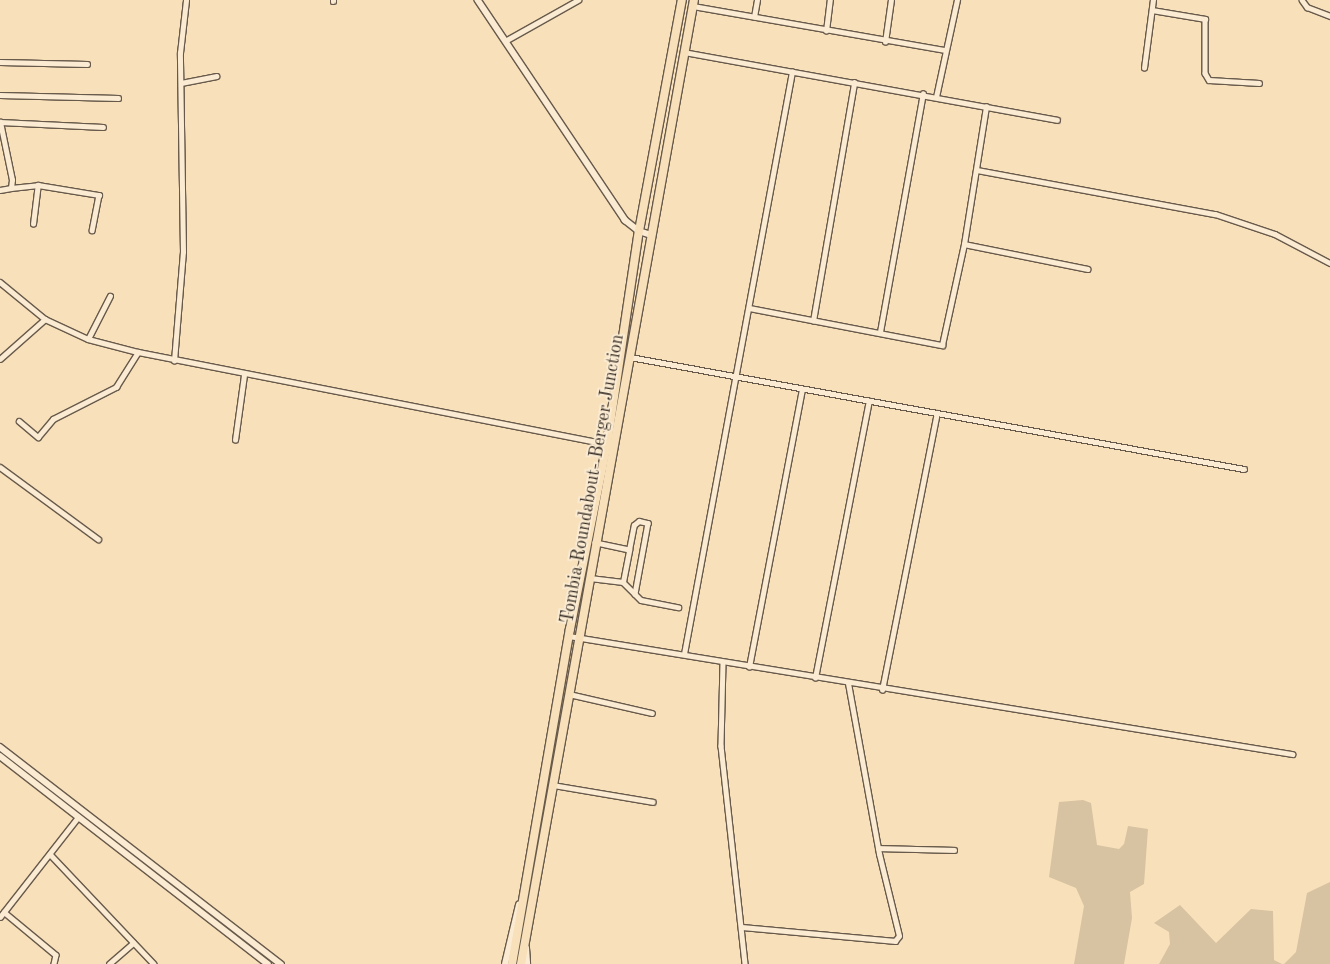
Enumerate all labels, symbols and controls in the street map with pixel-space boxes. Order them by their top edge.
street label: Tombia Roundabout- Berger Junction [557,333,629,625]

